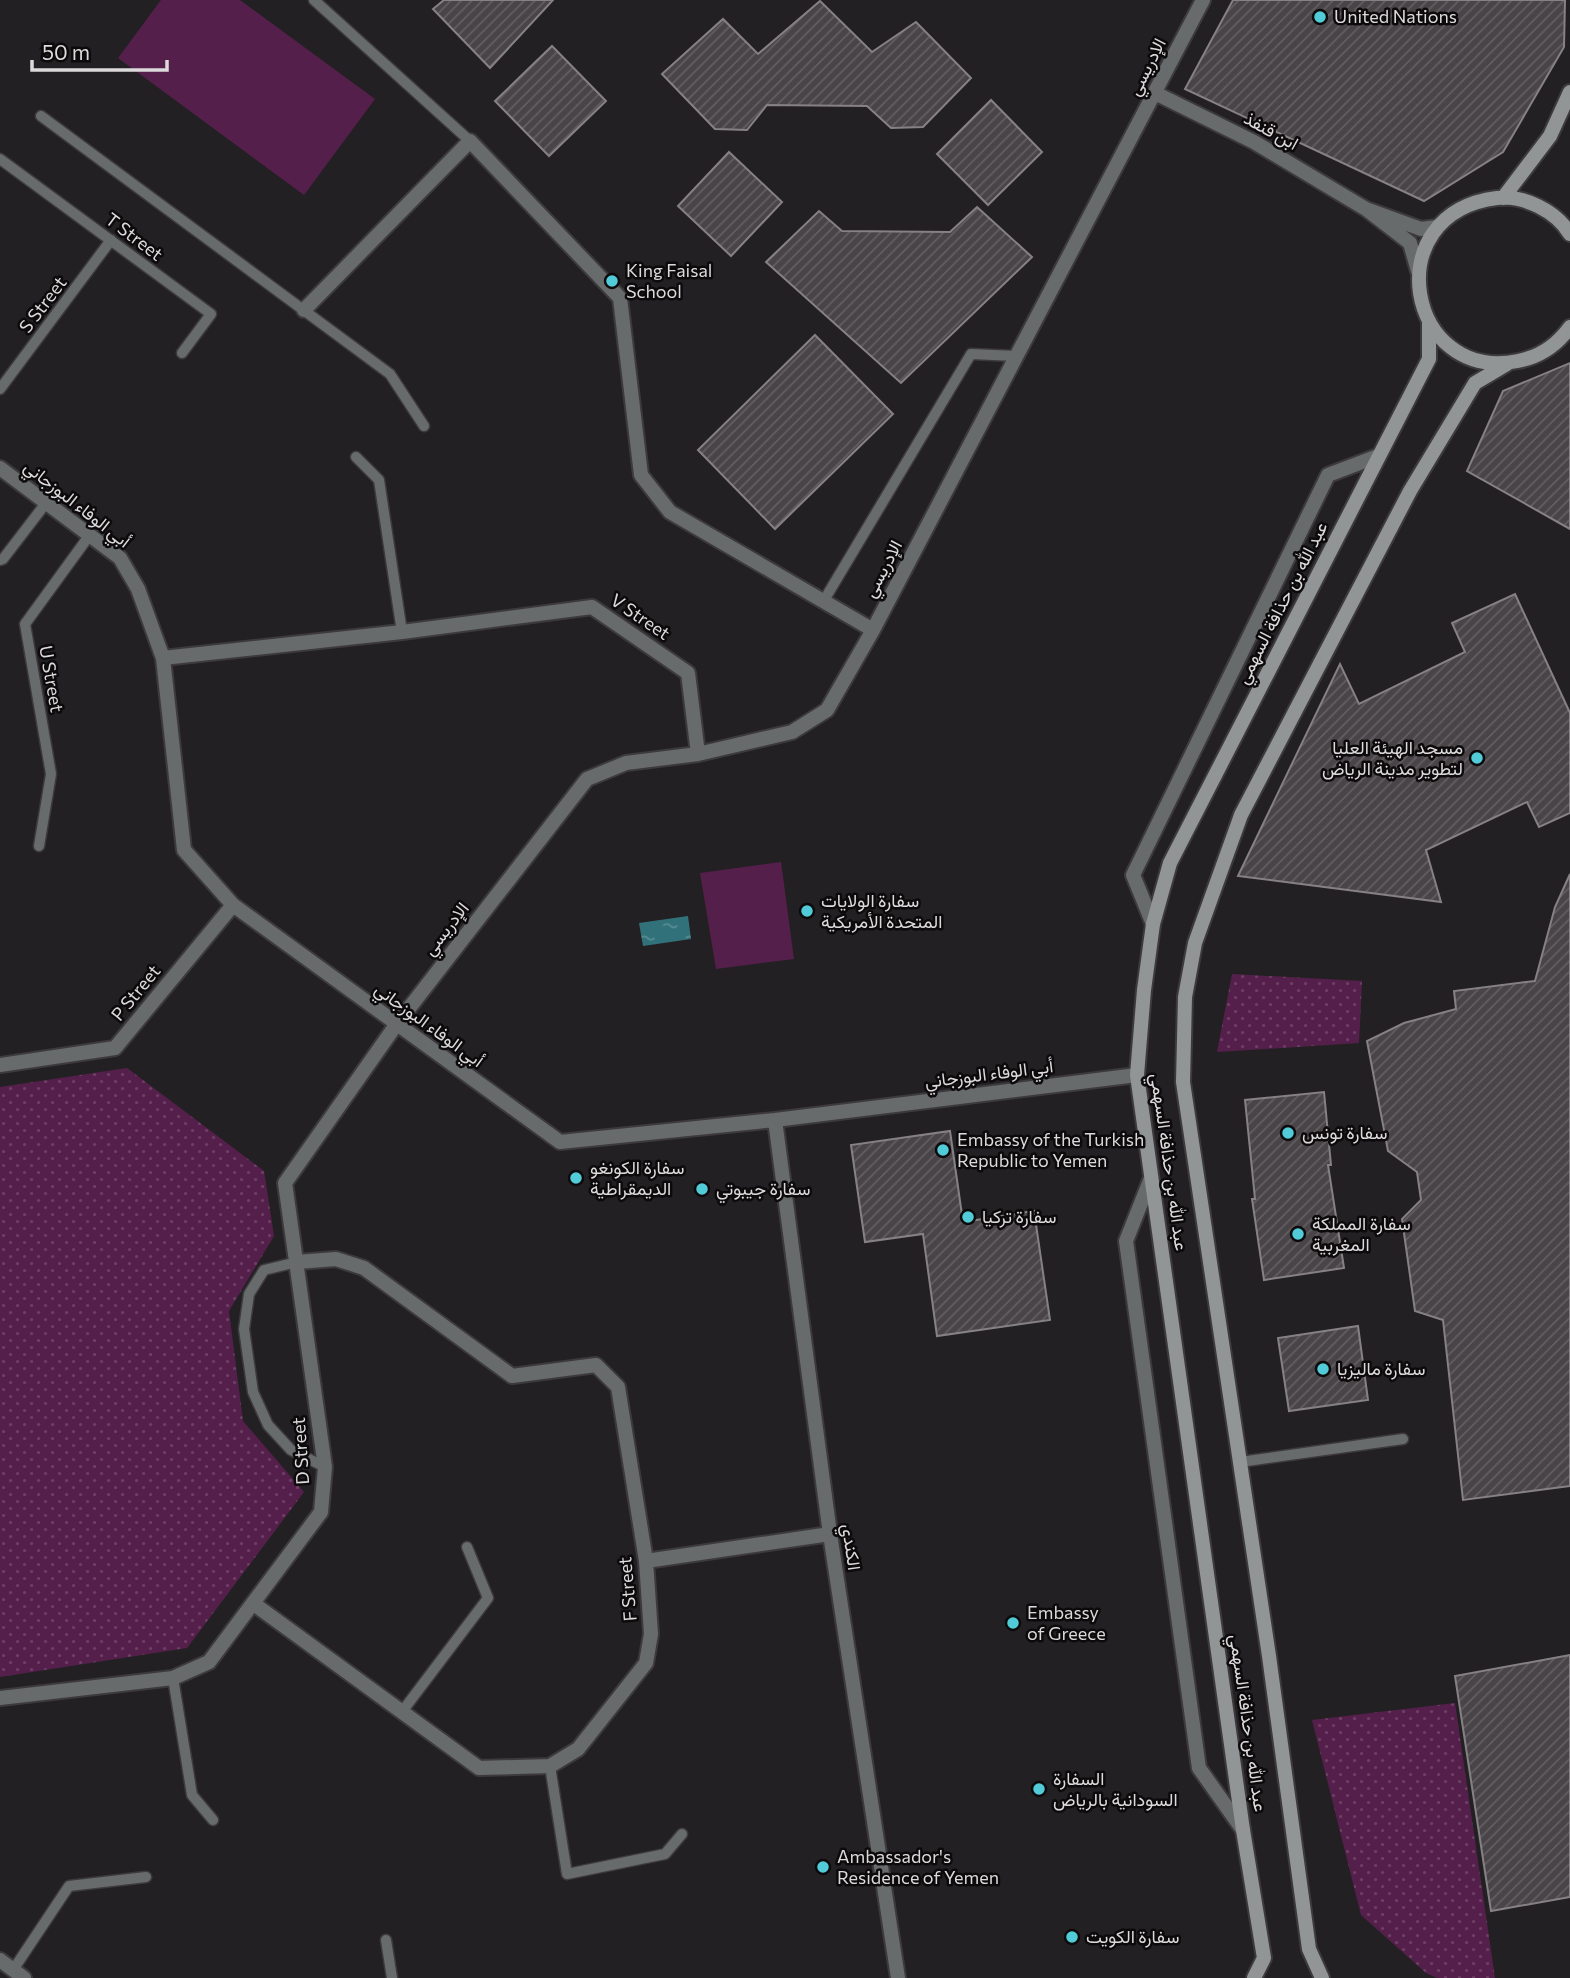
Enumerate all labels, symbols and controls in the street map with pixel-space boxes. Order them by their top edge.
place label: United Nations [1334,5,1457,27]
marker: United Nations [1312,9,1328,25]
scale bar [32,28,166,72]
street label: الإدريسي [1122,34,1174,101]
text: 50 m [42,39,90,64]
street label: ابن قنفذ [1240,106,1303,155]
street label: T Street [102,208,168,265]
place label: King Faisal School [626,259,712,302]
street label: S Street [14,272,71,337]
marker: King Faisal School [604,273,620,289]
street label: أبي الوفاء البوزجاني [17,455,135,556]
street label: عبد الله بن حذافة السهمي [1231,518,1336,690]
street label: الإدريسي [858,536,911,603]
street label: V Street [607,588,674,644]
street label: U Street [35,644,69,714]
place label: مسجد الهيئة العليا لتطوير مدينة الرياض [1322,736,1463,780]
marker: مسجد الهيئة العليا لتطوير مدينة الرياض [1469,750,1485,766]
place label: سفارة الولايات المتحدة الأمريكية [821,889,942,933]
street label: الإدريسي [418,897,477,963]
marker: سفارة الولايات المتحدة الأمريكية [799,903,815,919]
street label: P Street [106,960,164,1025]
street label: أبي الوفاء البوزجاني [368,977,488,1075]
street label: أبي الوفاء البوزجاني [923,1054,1055,1097]
street label: عبد الله بن حذافة السهمي [1142,1072,1193,1253]
place label: سفارة تونس [1302,1121,1387,1144]
marker: سفارة تونس [1280,1125,1296,1141]
place label: Embassy of the Turkish Republic to Yemen [957,1128,1144,1171]
marker: Embassy of the Turkish Republic to Yemen [935,1142,951,1158]
place label: سفارة الكونغو الديمقراطية [590,1156,684,1200]
marker: سفارة الكونغو الديمقراطية [568,1170,584,1186]
place label: سفارة جيبوتي [716,1177,810,1204]
marker: سفارة جيبوتي [694,1181,710,1197]
place label: سفارة تركيا [982,1205,1056,1228]
marker: سفارة تركيا [960,1209,976,1225]
place label: سفارة المملكة المغربية [1312,1212,1411,1256]
marker: سفارة المملكة المغربية [1290,1226,1306,1242]
place label: سفارة ماليزيا [1337,1357,1425,1380]
marker: سفارة ماليزيا [1315,1361,1331,1377]
street label: D Street [287,1417,313,1486]
street label: الكندي [833,1522,866,1572]
street label: F Street [613,1556,641,1622]
place label: Embassy of Greece [1027,1601,1106,1644]
marker: Embassy of Greece [1005,1615,1021,1631]
street label: عبد الله بن حذافة السهمي [1221,1633,1272,1814]
place label: السفارة السودانية بالرياض [1053,1767,1178,1811]
marker: السفارة السودانية بالرياض [1031,1781,1047,1797]
place label: Ambassador's Residence of Yemen [837,1845,999,1888]
marker: Ambassador's Residence of Yemen [815,1859,831,1875]
place label: سفارة الكويت [1086,1925,1179,1948]
marker: سفارة الكويت [1064,1929,1080,1945]

